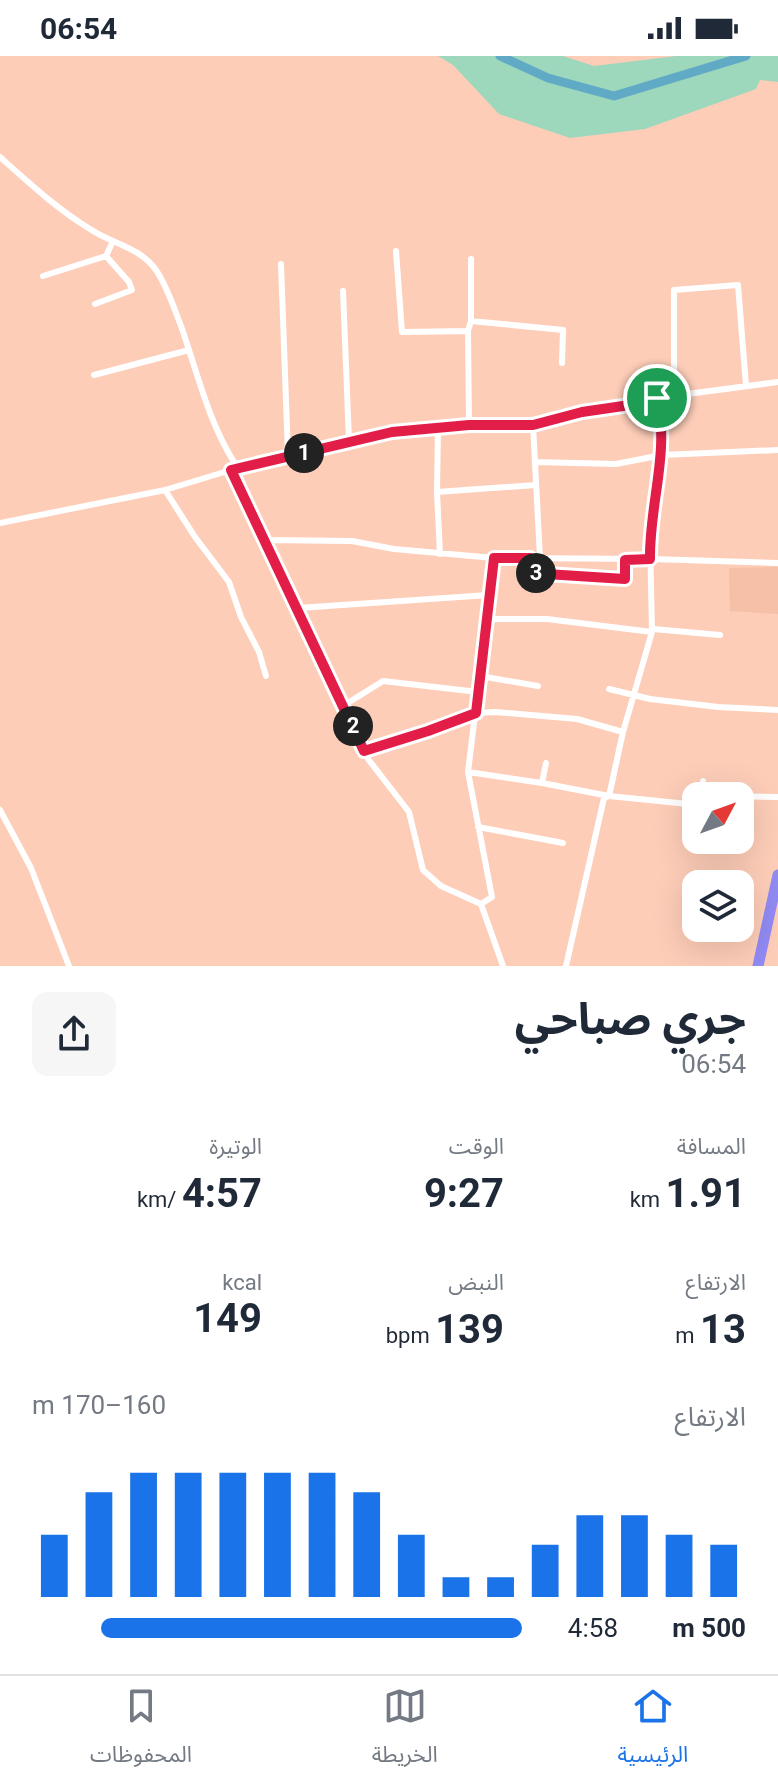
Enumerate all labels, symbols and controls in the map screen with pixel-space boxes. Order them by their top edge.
text: 06:54 [40,11,117,46]
pin [623,364,691,432]
icon: arrive [635,376,679,420]
pin: 1 [284,433,324,473]
text: 1 [298,440,310,465]
pin: 3 [516,553,556,593]
text: 3 [530,560,542,585]
pin: 2 [333,706,373,746]
text: 2 [347,713,359,738]
north arrow [682,782,754,854]
map controls [682,782,754,942]
button: layers [682,870,754,942]
button: share [32,992,116,1076]
text: جري صباحي [515,993,746,1045]
text: 06:54 [681,1049,746,1079]
text: الوتيرة [209,1134,262,1159]
text: الوقت [449,1134,504,1159]
text: المسافة [677,1134,746,1159]
text: 4:57 [182,1170,262,1217]
text: 9:27 [424,1170,504,1217]
text: 1.91 [666,1170,746,1217]
text: /km [137,1187,182,1212]
text: km [630,1187,666,1212]
text: kcal [222,1270,262,1295]
text: النبض [448,1270,504,1295]
text: الارتفاع [686,1270,746,1295]
text: 149 [193,1295,262,1342]
text: 139 [435,1306,504,1353]
text: 13 [700,1306,746,1353]
text: bpm [386,1323,435,1348]
text: m [675,1323,700,1348]
text: 160–170 m [32,1390,166,1420]
text: الارتفاع [675,1402,746,1432]
text: 4:58 [568,1613,618,1643]
text: 500 m [672,1613,746,1643]
tab: المحفوظات [90,1684,192,1778]
tab: الخريطة [372,1684,438,1778]
tab: الرئيسية [617,1684,688,1778]

